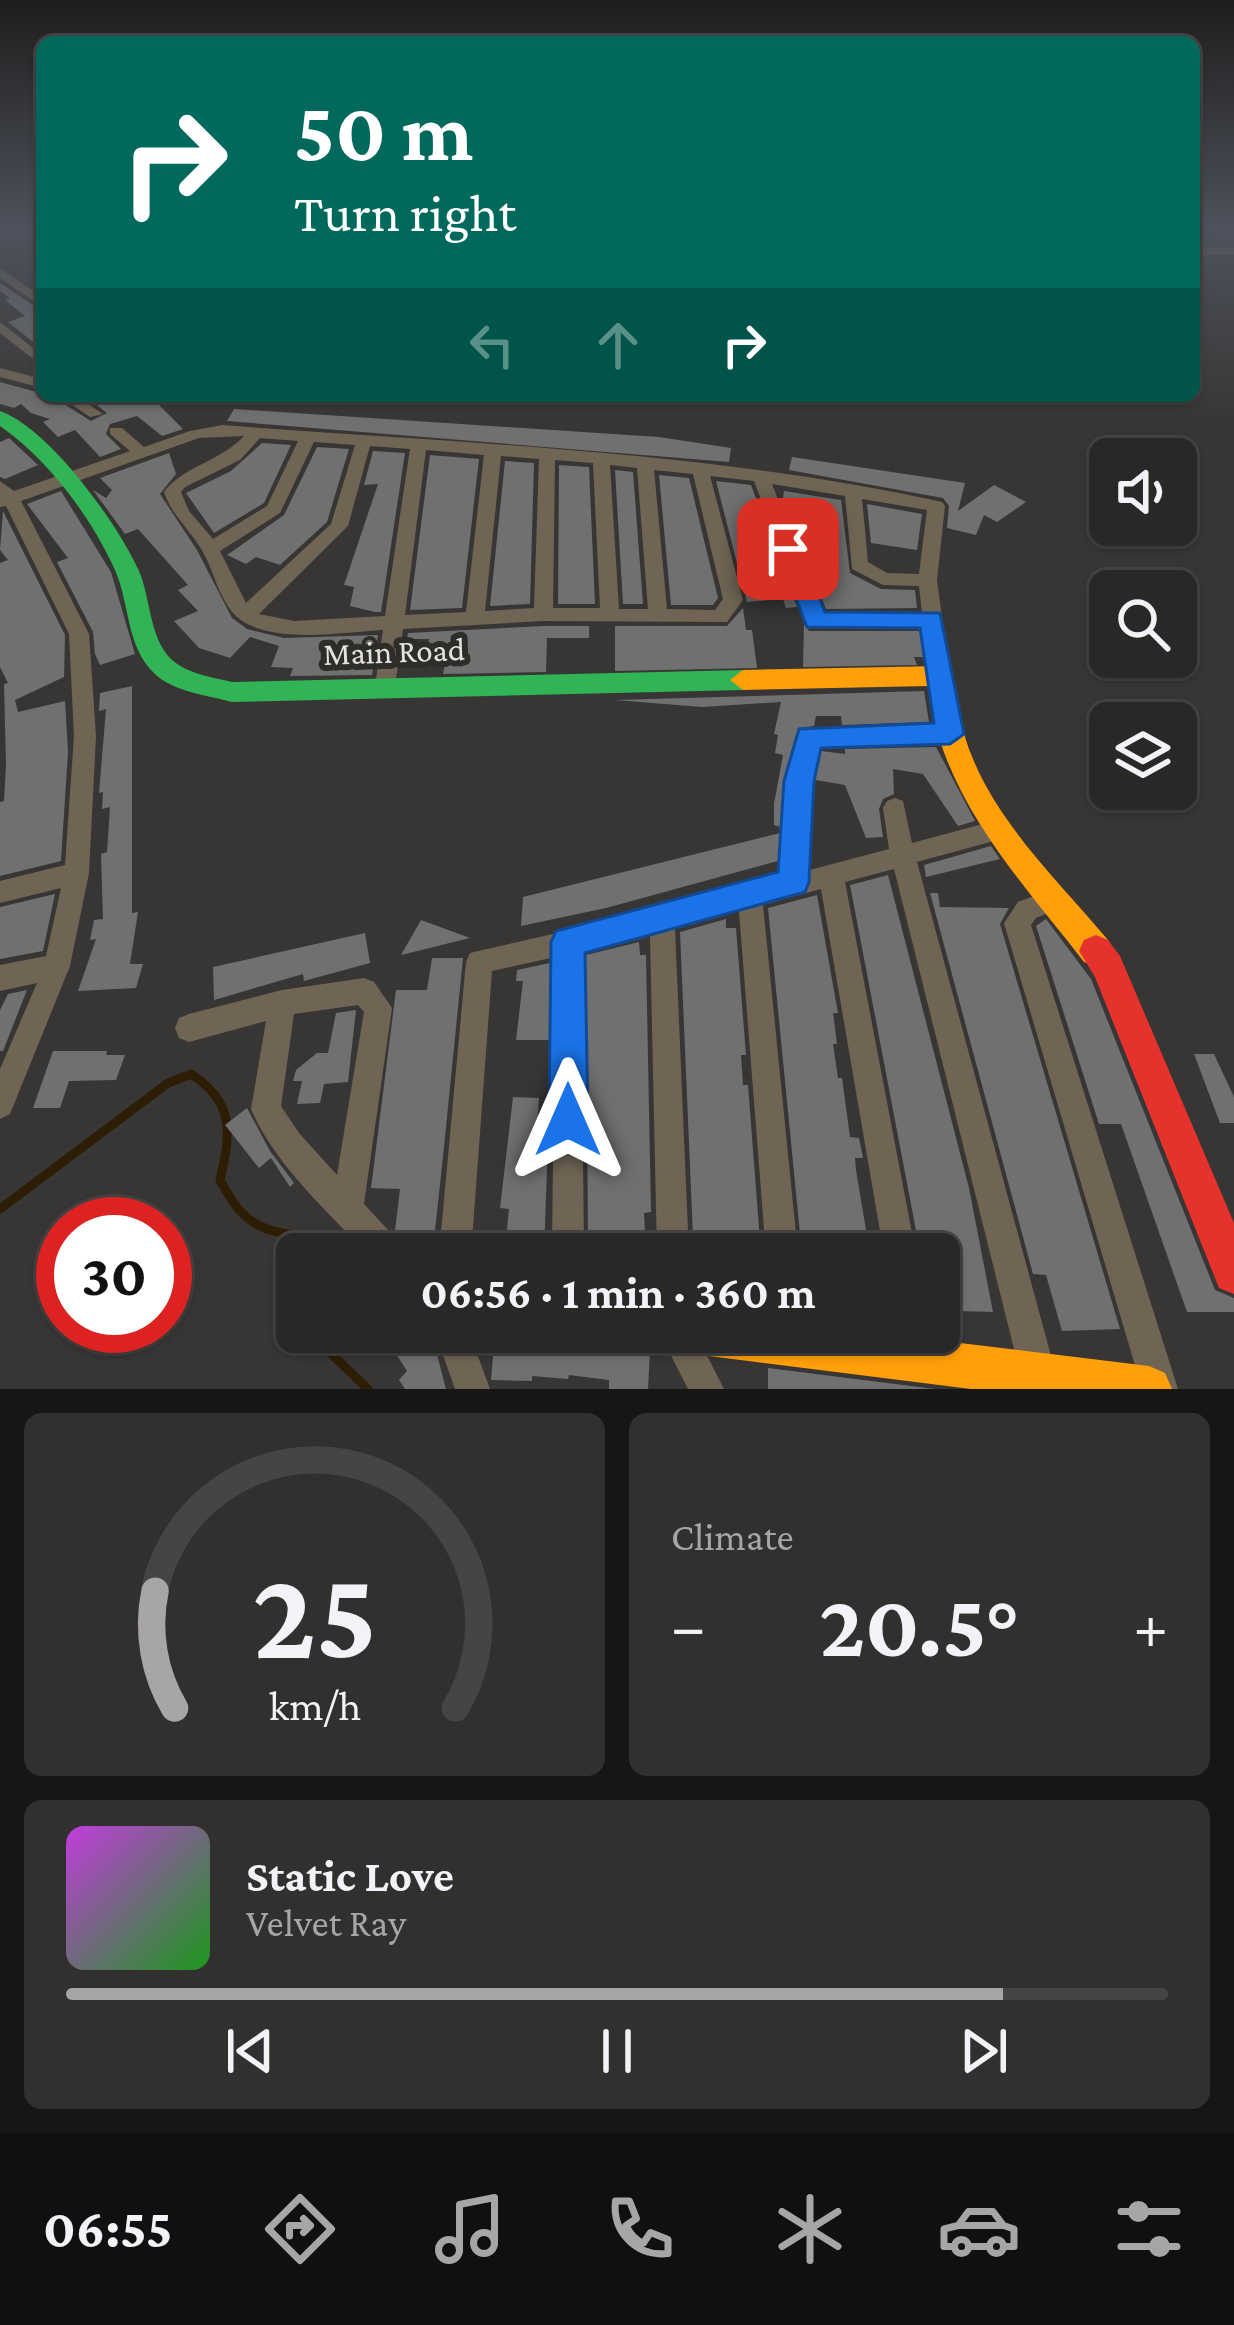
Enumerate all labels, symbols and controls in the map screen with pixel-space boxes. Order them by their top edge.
icon: right [96,84,252,240]
text: 50 m [294,85,473,178]
text: Turn right [294,183,516,243]
icon: left [459,312,525,378]
icon: ahead [585,312,651,378]
icon: right [711,312,777,378]
map controls [1089,438,1197,810]
button: sound [1089,438,1197,546]
pin [737,498,839,600]
icon: arrive [755,516,821,582]
button: search [1089,570,1197,678]
street label: Main Road [322,630,466,672]
button: layers [1089,702,1197,810]
position arrow [505,1057,631,1183]
speed limit sign: 30 [36,1197,192,1353]
text: 06:56 · 1 min · 360 m [421,1268,815,1318]
text: Climate [671,1515,794,1558]
text: 25 [252,1545,377,1684]
text: 20.5° [819,1575,1020,1675]
text: − [671,1589,706,1662]
text: + [1133,1589,1168,1662]
text: km/h [268,1681,361,1728]
text: Static Love [246,1851,454,1901]
text: Velvet Ray [246,1901,406,1944]
icon: previous [217,2018,283,2084]
icon: pause [584,2018,650,2084]
icon: next [951,2018,1017,2084]
icon: directions [258,2187,342,2271]
icon: music [428,2187,512,2271]
icon: phone [598,2187,682,2271]
icon: climate [768,2187,852,2271]
icon: car [937,2187,1021,2271]
icon: filters [1107,2187,1191,2271]
text: 06:55 [43,2199,172,2259]

